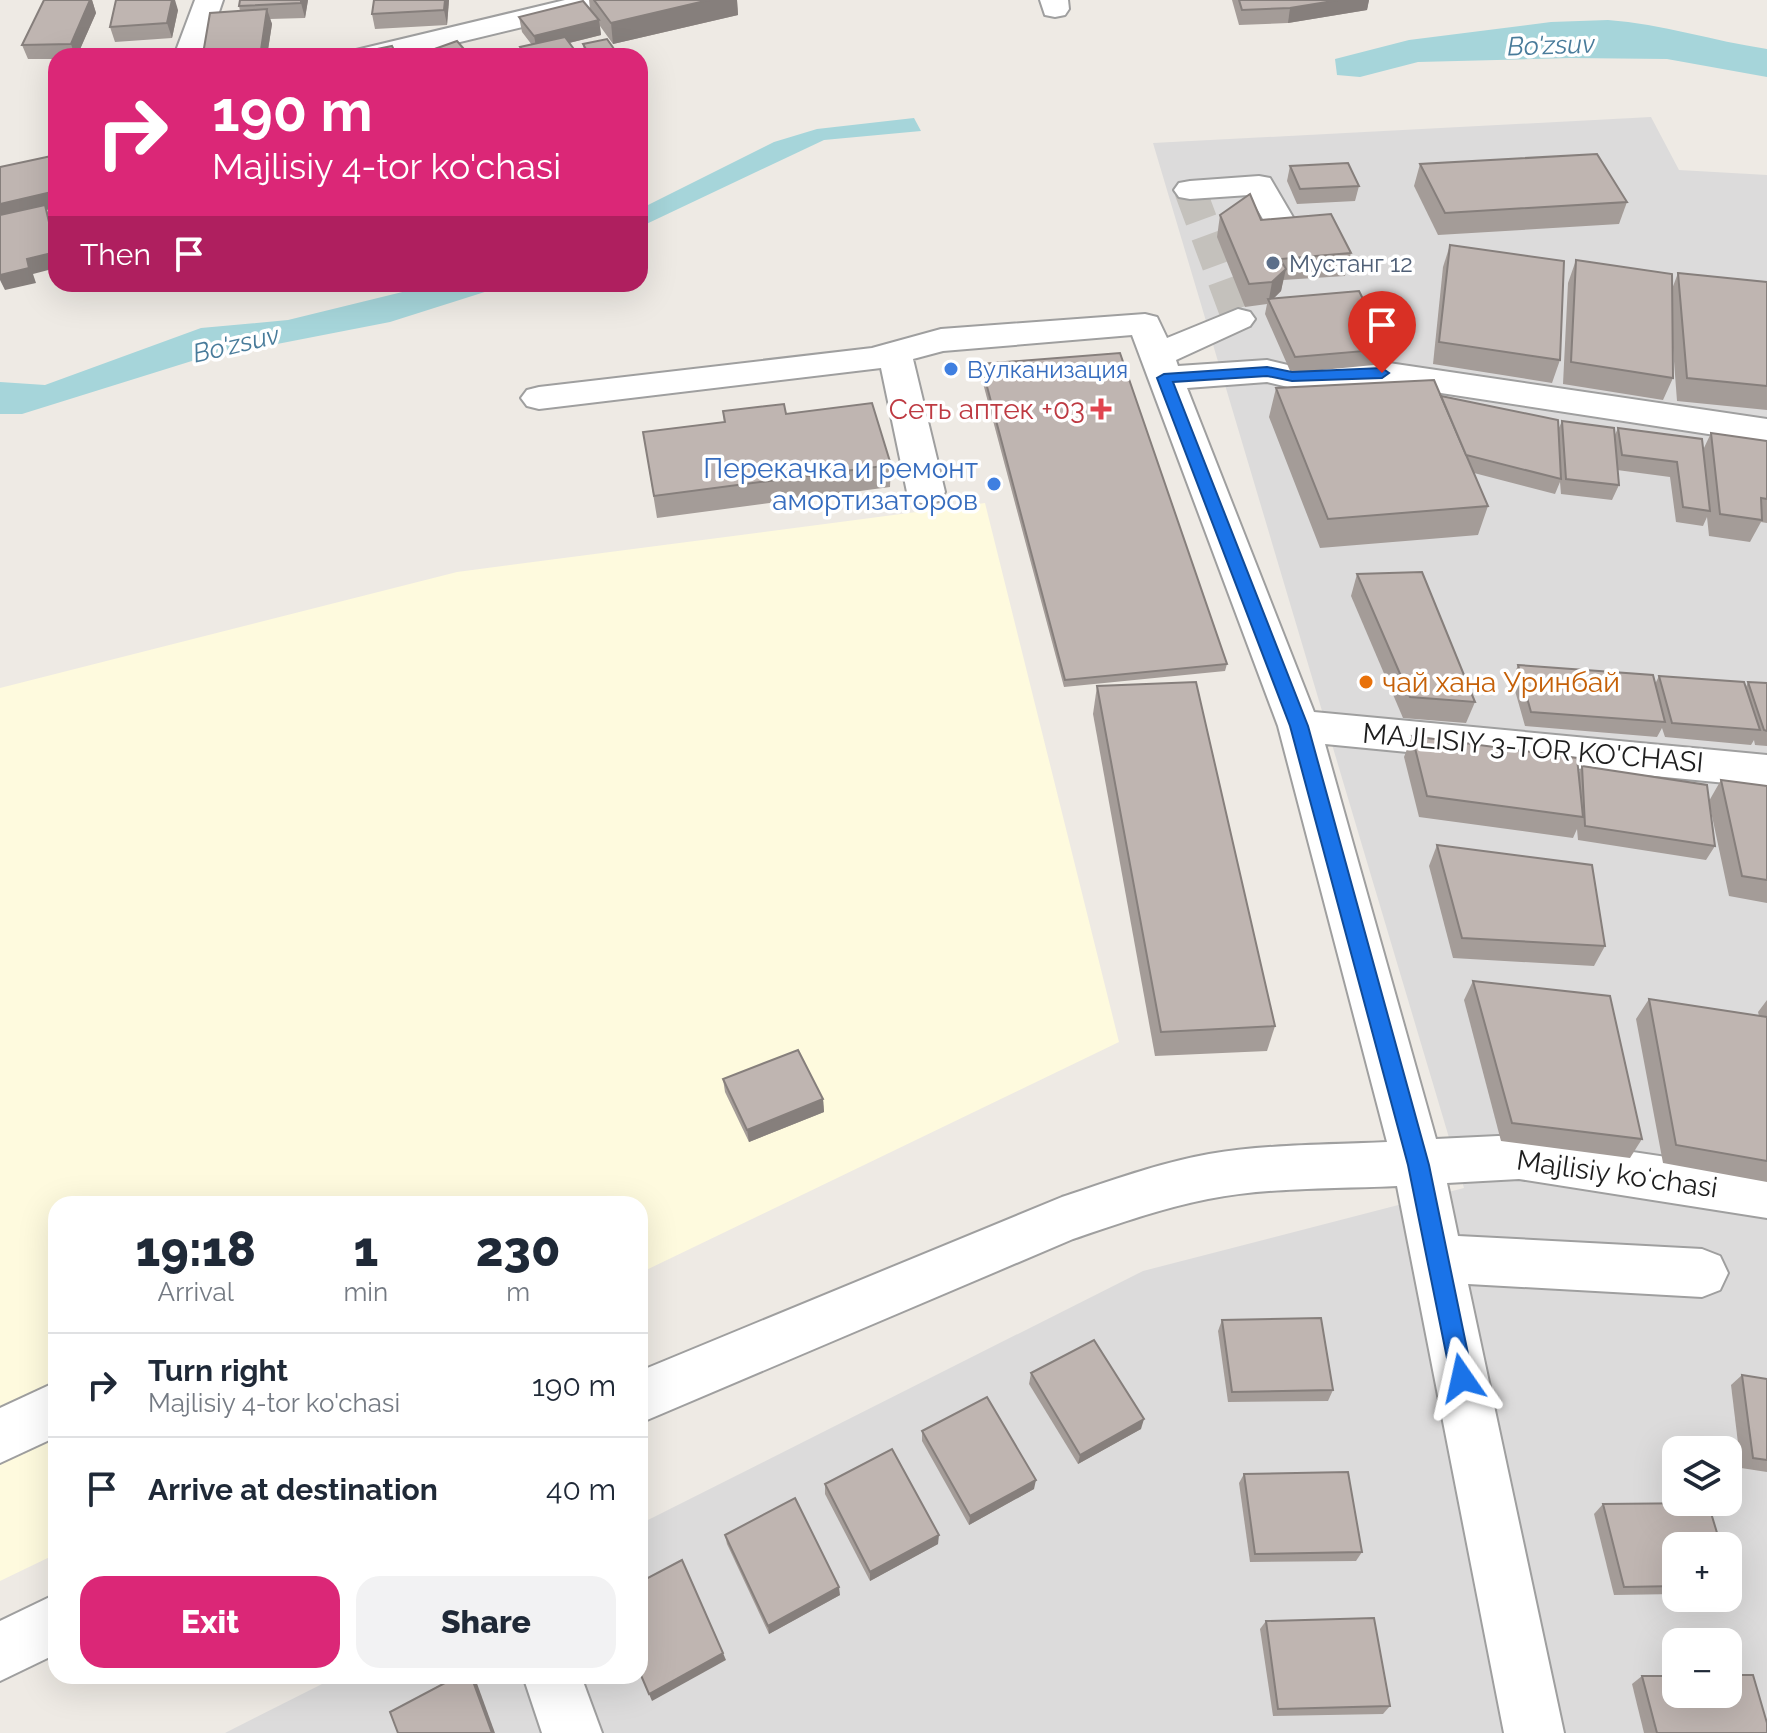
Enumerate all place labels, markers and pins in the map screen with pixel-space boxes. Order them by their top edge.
place label: Мустанг 12 [1289,249,1413,278]
marker: Мустанг 12 [1264,254,1282,272]
pin [1348,291,1416,373]
place label: Вулканизация [967,355,1128,384]
marker: Вулканизация [942,360,960,378]
place label: Сеть аптек +03 [889,393,1085,426]
marker: Сеть аптек +03 [1092,400,1110,418]
place label: Перекачка и ремонт амортизаторов [703,452,978,517]
marker: Перекачка и ремонт амортизаторов [985,475,1003,493]
place label: чай хана Уринбай [1382,666,1620,699]
marker: чай хана Уринбай [1357,673,1375,691]

